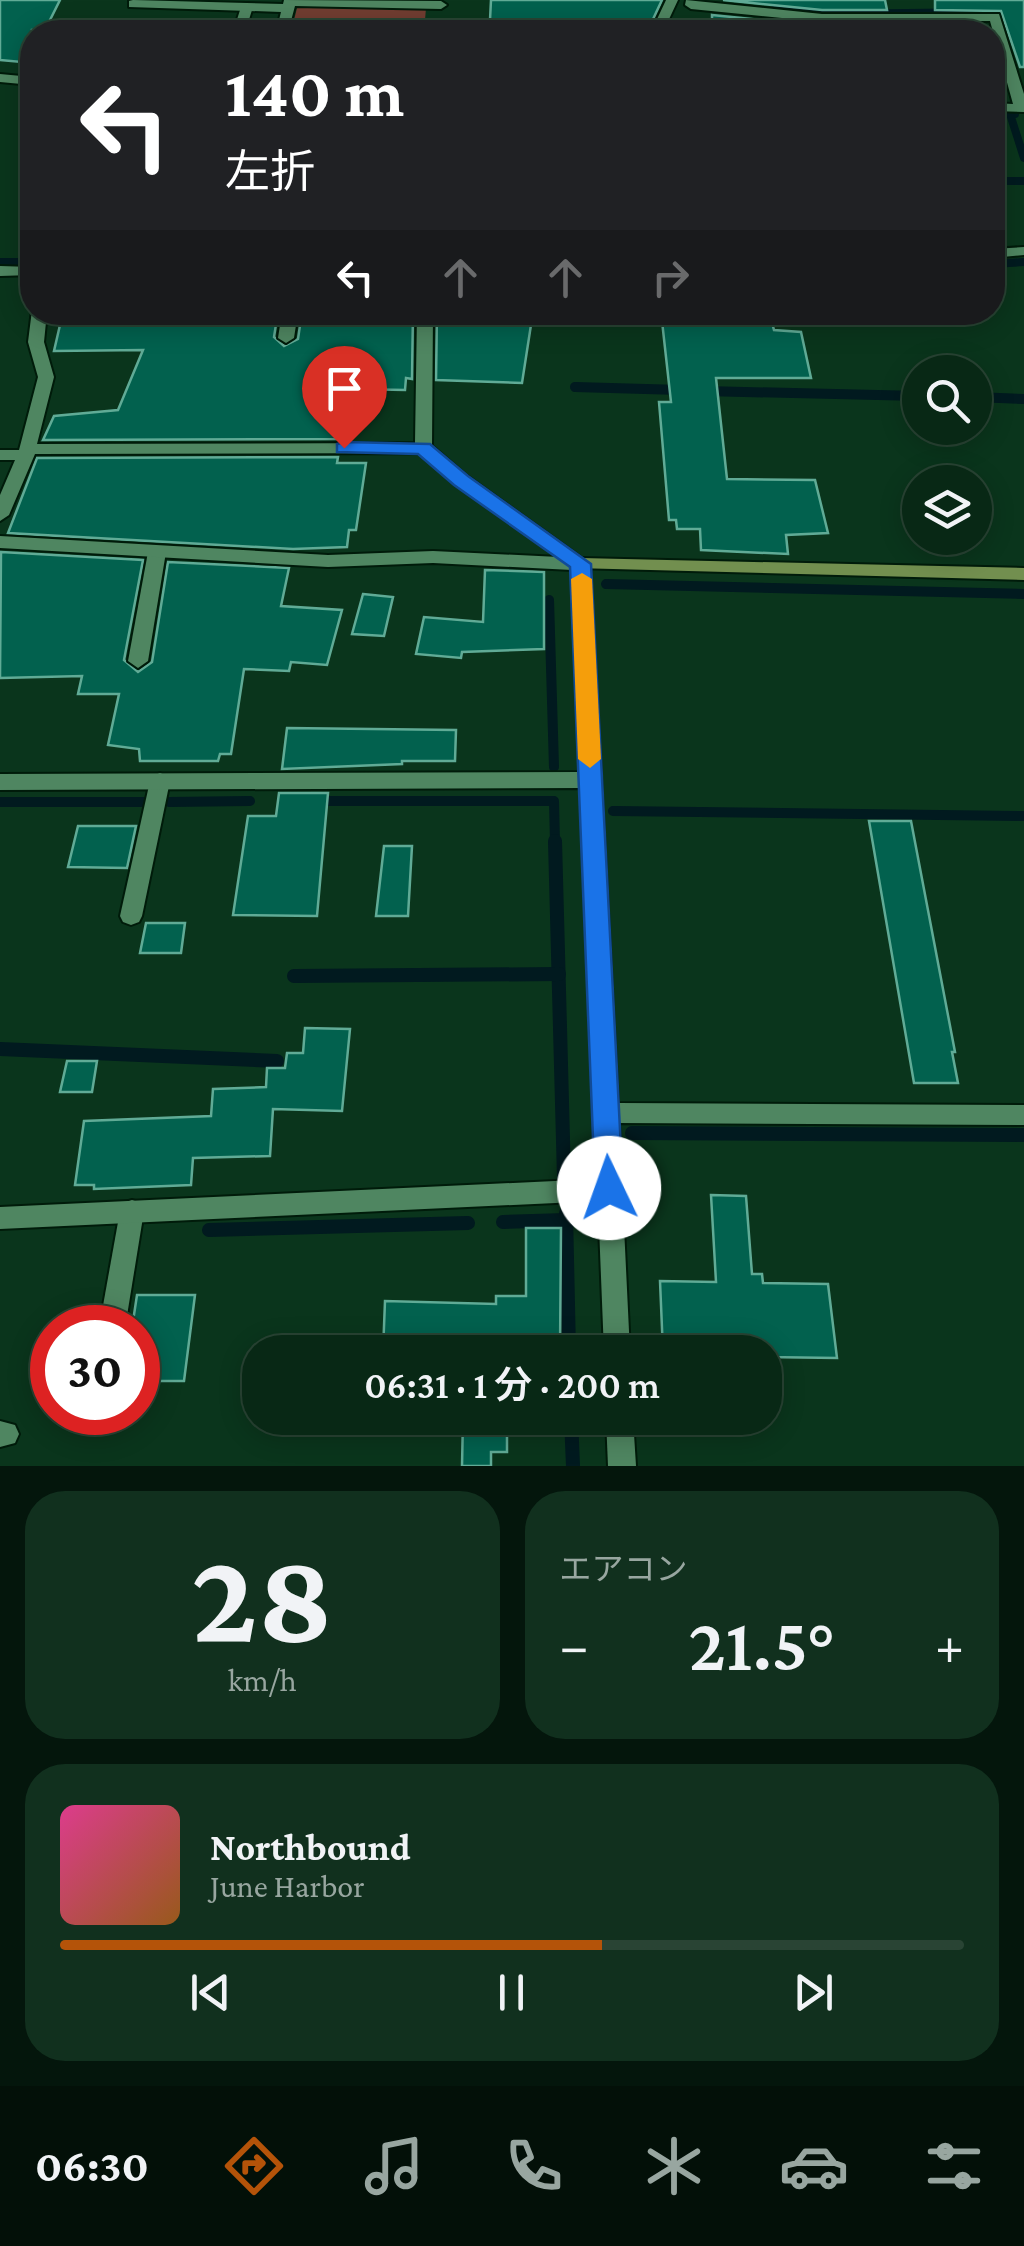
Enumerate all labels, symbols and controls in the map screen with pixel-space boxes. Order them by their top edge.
text: 140 m [225,53,404,131]
icon: left [60,60,190,190]
text: 左折 [225,147,315,197]
icon: left [328,250,383,305]
icon: ahead [433,250,488,305]
icon: ahead [538,250,593,305]
icon: right [643,250,698,305]
pin [302,346,387,449]
map controls [902,355,992,555]
button: search [902,355,992,445]
icon: arrive [317,361,372,416]
button: layers [902,465,992,555]
position arrow [557,1136,661,1240]
speed limit sign: 30 [30,1305,160,1435]
text: 06:31 · 1 分 · 200 m [364,1364,660,1406]
text: 28 [191,1524,333,1669]
text: エアコン [560,1551,688,1587]
text: 21.5° [688,1603,835,1686]
text: − [560,1615,589,1676]
text: + [935,1615,964,1676]
text: km/h [228,1662,297,1698]
text: Northbound [210,1826,411,1868]
text: June Harbor [210,1868,365,1904]
icon: previous [183,1965,238,2020]
icon: pause [484,1965,539,2020]
icon: next [786,1965,841,2020]
icon: directions [219,2131,289,2201]
icon: music [359,2131,429,2201]
icon: phone [499,2131,569,2201]
icon: climate [639,2131,709,2201]
icon: car [779,2131,849,2201]
icon: filters [919,2131,989,2201]
text: 06:30 [35,2141,149,2191]

